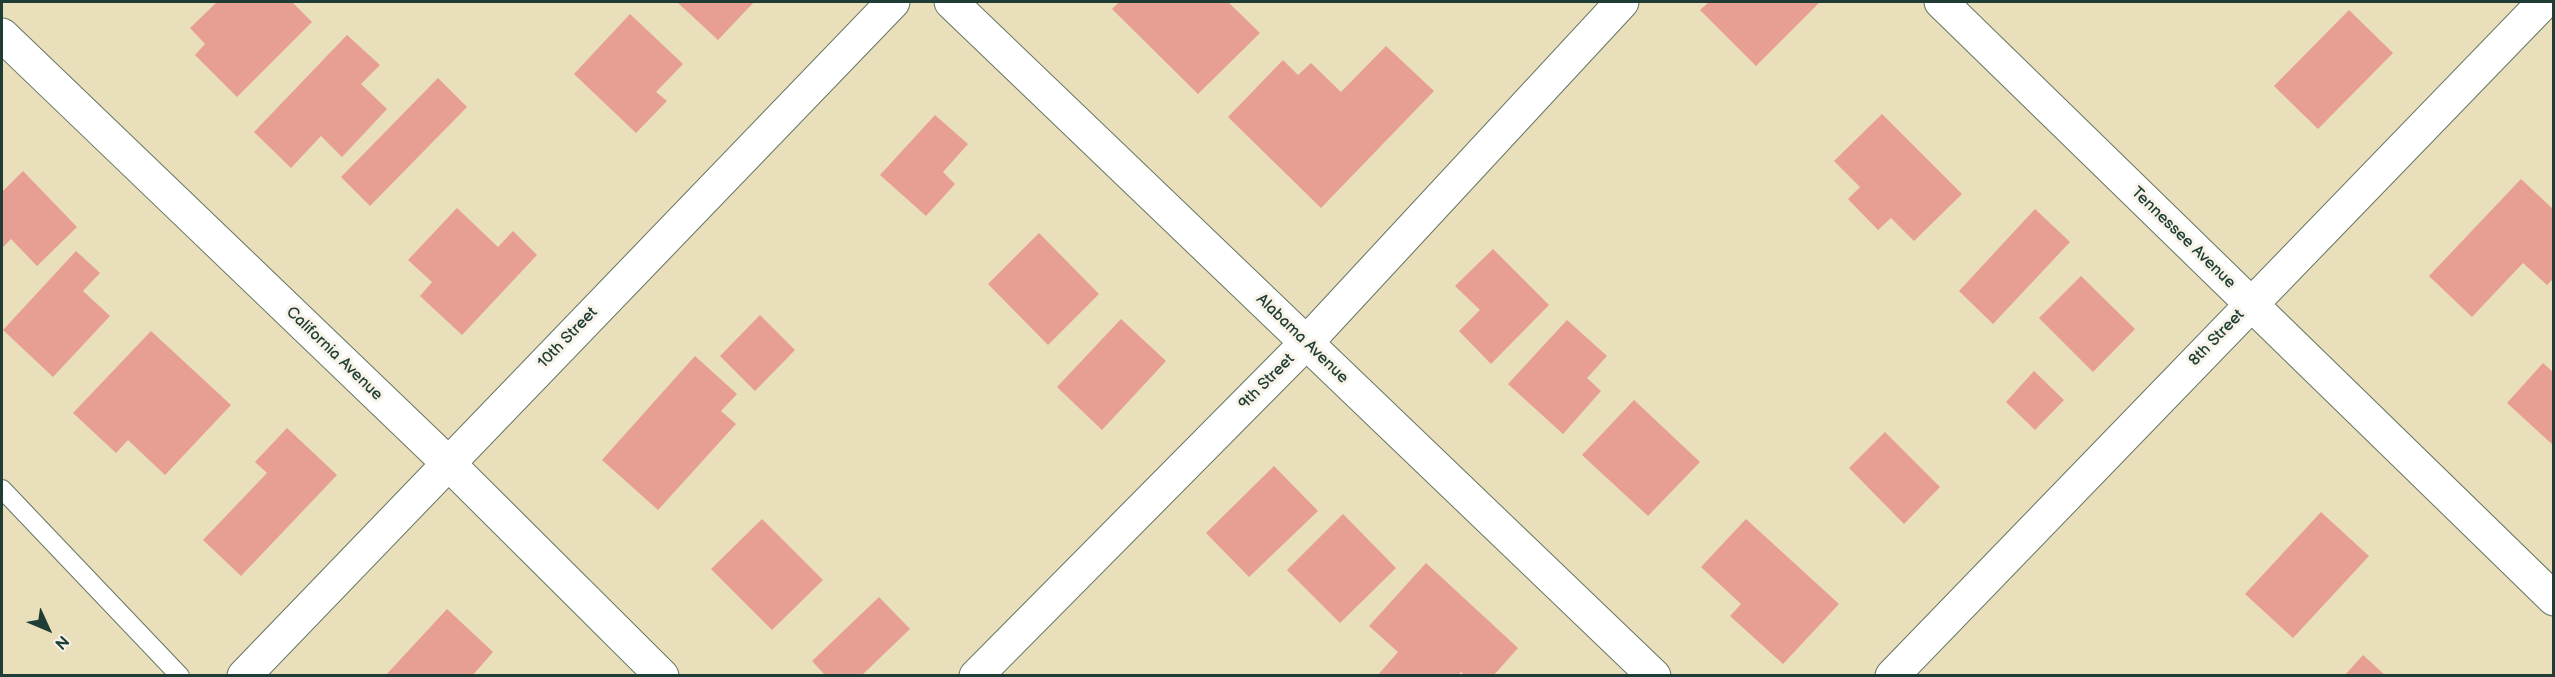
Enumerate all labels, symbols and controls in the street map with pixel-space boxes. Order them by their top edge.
street label: Tennessee Avenue [2127,183,2239,293]
street label: Alabama Avenue [1252,290,1352,388]
street label: California Avenue [282,303,386,405]
street label: 10th Street [534,303,602,373]
street label: 8th Street [2185,306,2249,370]
street label: 9th Street [1235,350,1299,414]
north arrow [18,599,78,659]
text: N [50,631,72,653]

